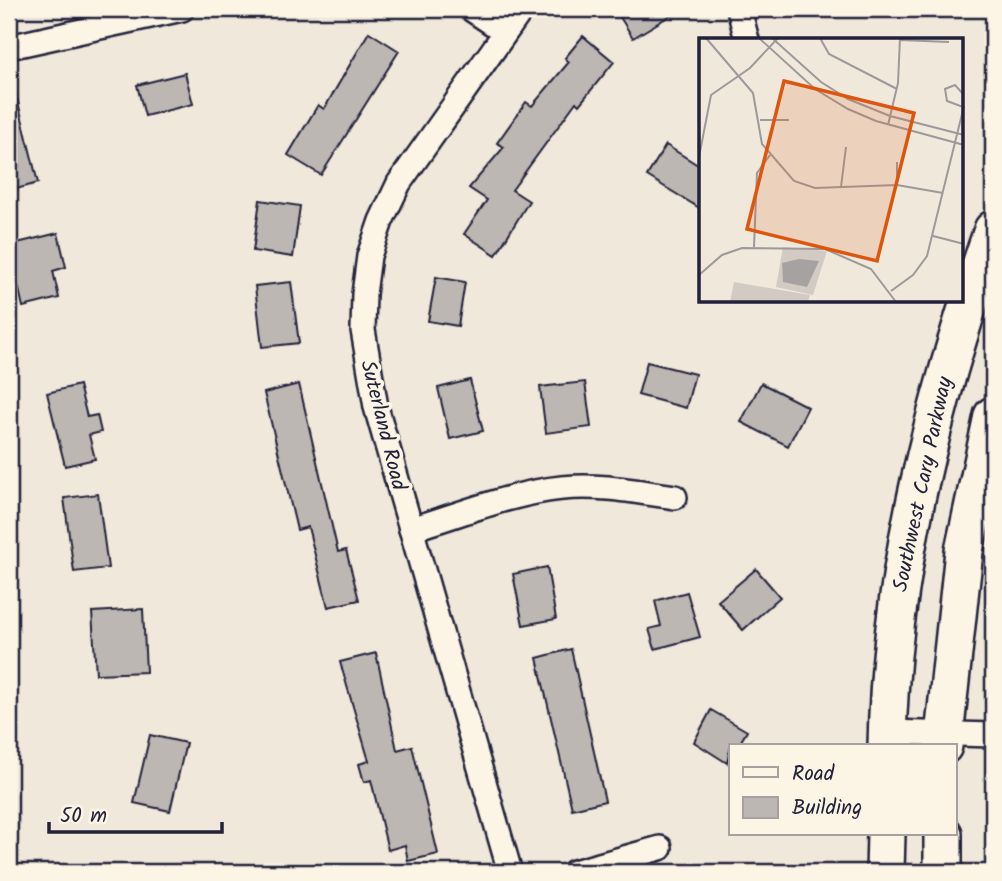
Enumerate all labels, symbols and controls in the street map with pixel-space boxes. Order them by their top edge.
inset map [699,38,964,303]
street label: Suterland Road [350,357,415,494]
street label: Southwest Cary Parkway [885,374,962,595]
legend [729,744,956,836]
text: Road [792,758,835,791]
scale bar [49,790,222,834]
text: Building [792,792,862,825]
text: 50 m [60,800,107,833]

